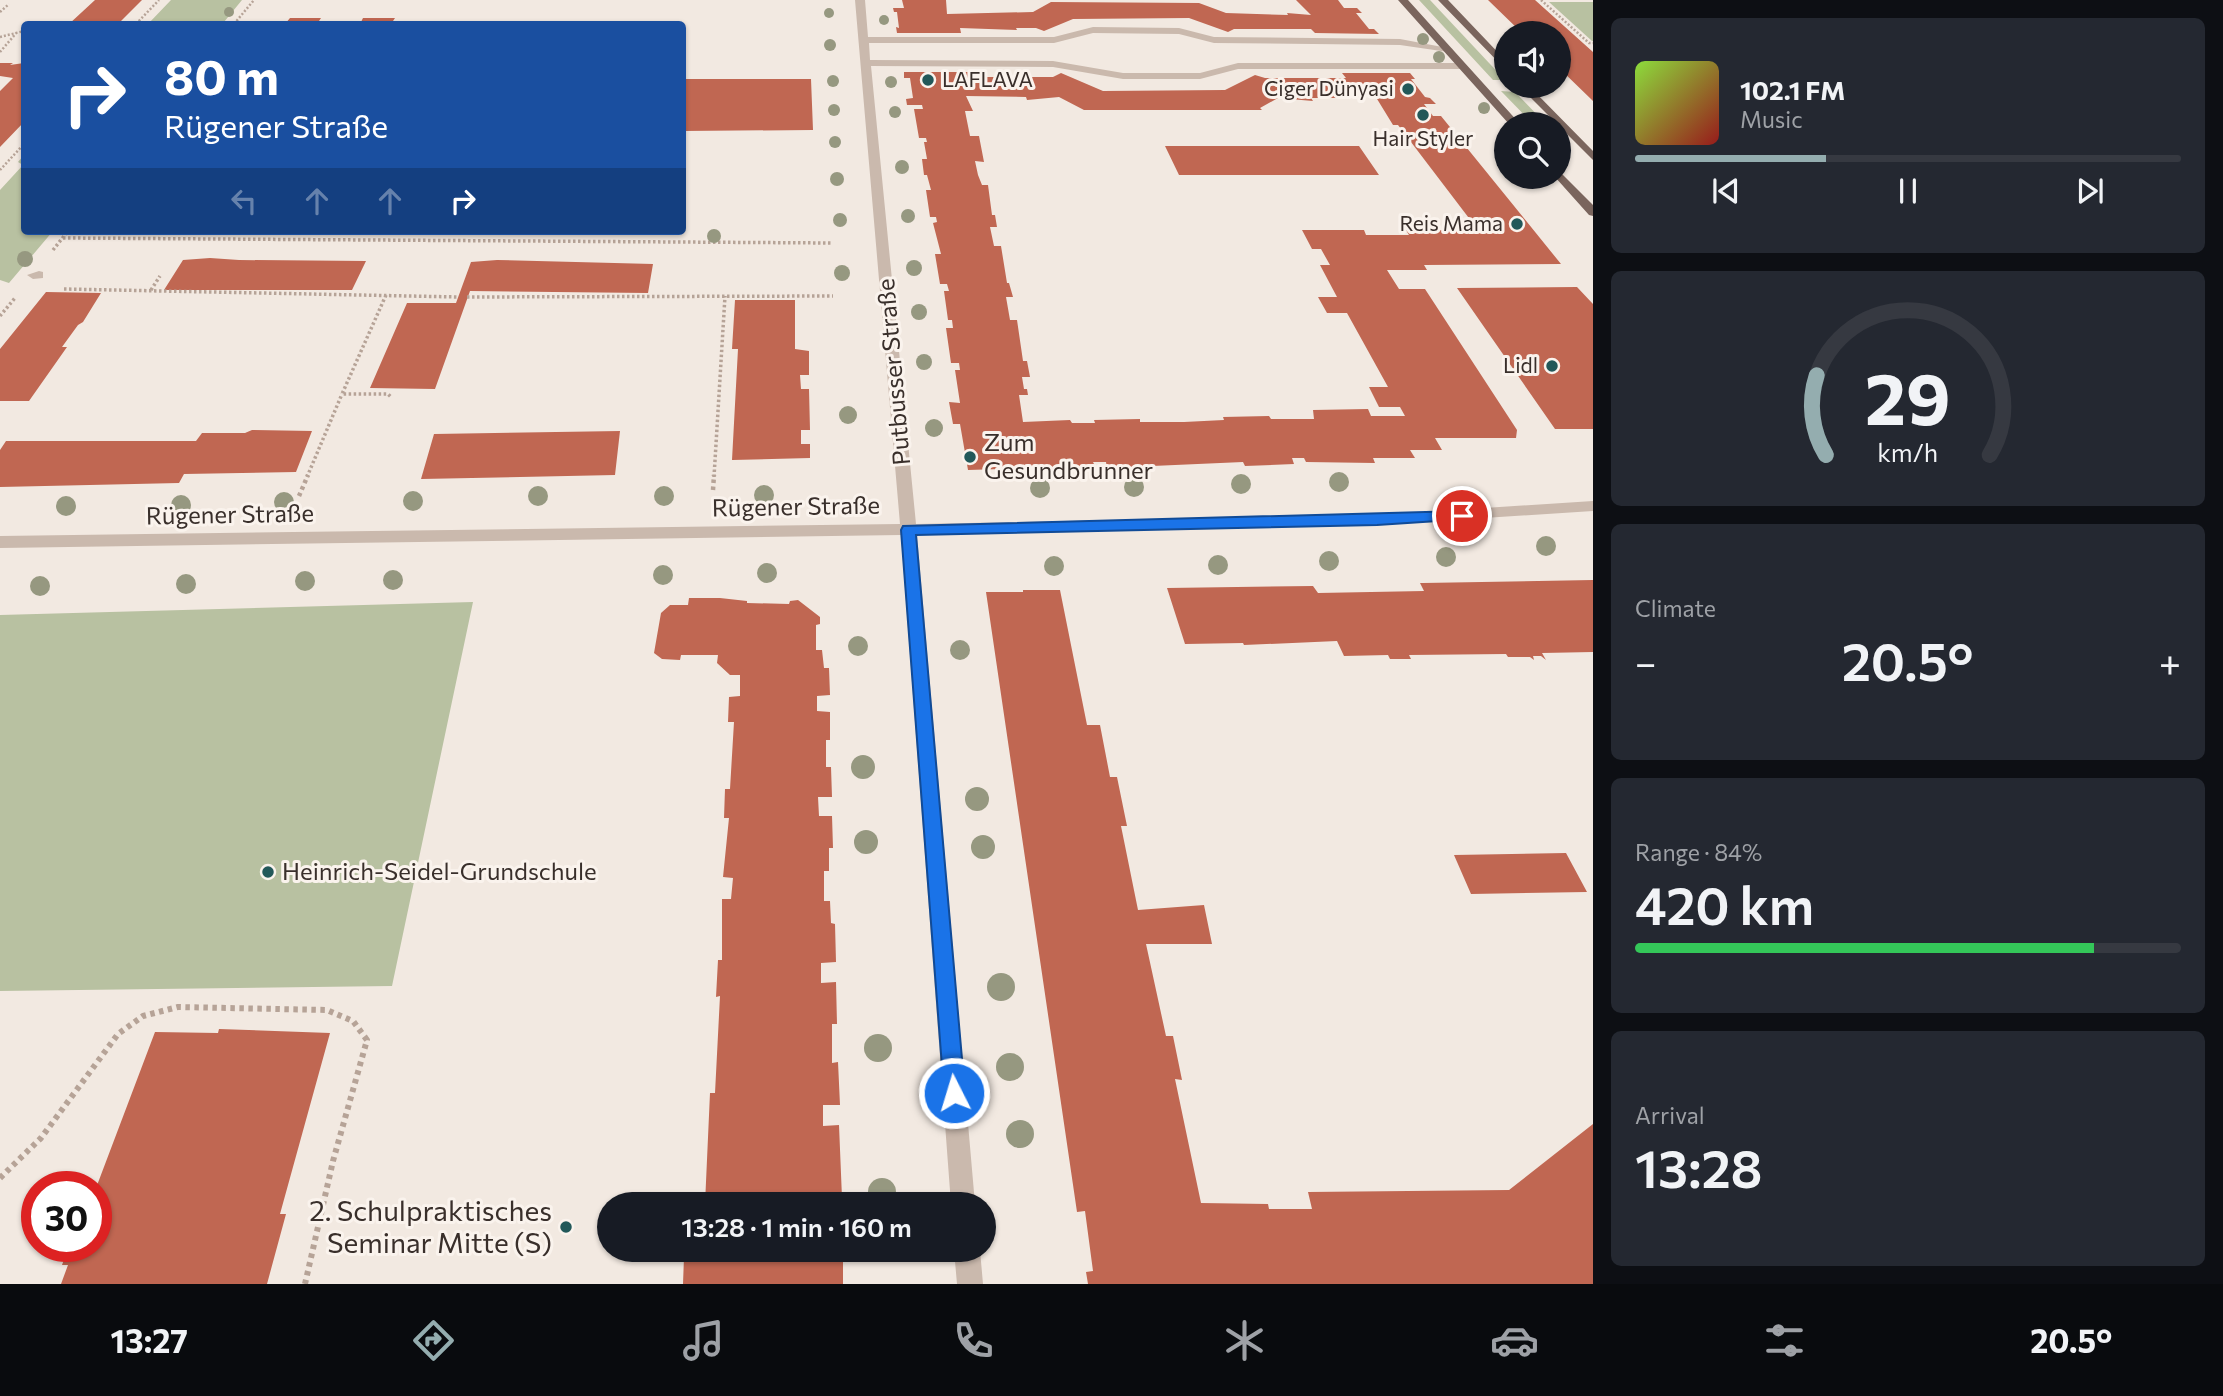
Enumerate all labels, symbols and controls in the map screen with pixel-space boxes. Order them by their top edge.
map controls [1494,21,1571,189]
button: sound [1494,21,1571,98]
text: 80 m [164,45,279,105]
icon: right [49,49,140,140]
place label: LAFLAVA [942,66,1033,91]
marker: LAFLAVA [920,72,936,88]
text: 102.1 FM [1740,74,1845,105]
place label: Ciger Dünyasi [1264,75,1394,100]
marker: Ciger Dünyasi [1400,81,1416,97]
text: Rügener Straße [164,105,388,145]
text: Music [1740,105,1803,133]
marker: Hair Styler [1415,107,1431,123]
button: search [1494,112,1571,189]
place label: Hair Styler [1373,125,1473,150]
icon: previous [1707,172,1745,210]
icon: pause [1889,172,1927,210]
icon: next [2071,172,2109,210]
icon: left [225,182,263,220]
icon: ahead [298,182,336,220]
icon: ahead [371,182,409,220]
icon: right [444,182,482,220]
place label: Reis Mama [1399,210,1503,235]
marker: Reis Mama [1509,216,1525,232]
street label: Putbusser Straße [870,278,915,467]
text: 29 [1865,351,1951,440]
place label: Lidl [1503,352,1538,377]
marker: Lidl [1544,358,1560,374]
place label: Zum Gesundbrunner [984,427,1154,484]
text: km/h [1878,437,1938,467]
marker: Zum Gesundbrunner [962,449,978,465]
pin [1432,486,1492,546]
street label: Rügener Straße [712,490,880,521]
icon: arrive [1443,497,1481,535]
street label: Rügener Straße [146,498,314,529]
text: Climate [1635,594,1716,622]
text: 20.5° [1842,628,1973,692]
text: − [1635,638,1657,685]
text: + [2159,638,2181,685]
text: Range · 84% [1635,838,1762,866]
place label: Heinrich-Seidel-Grundschule [282,856,597,885]
marker: Heinrich-Seidel-Grundschule [260,864,276,880]
text: 420 km [1635,872,1814,936]
position arrow [917,1056,991,1130]
text: Arrival [1635,1101,1705,1129]
text: 13:28 [1635,1135,1762,1199]
speed limit sign: 30 [21,1171,112,1262]
place label: 2. Schulpraktisches Seminar Mitte (S) [309,1193,552,1259]
text: 13:28 · 1 min · 160 m [681,1211,912,1242]
marker: 2. Schulpraktisches Seminar Mitte (S) [558,1219,574,1235]
icon: directions [409,1316,458,1365]
icon: music [679,1316,728,1365]
icon: phone [949,1316,998,1365]
icon: climate [1220,1316,1269,1365]
icon: car [1490,1316,1539,1365]
icon: filters [1760,1316,1809,1365]
text: 13:27 [111,1320,188,1360]
text: 20.5° [2030,1320,2112,1360]

